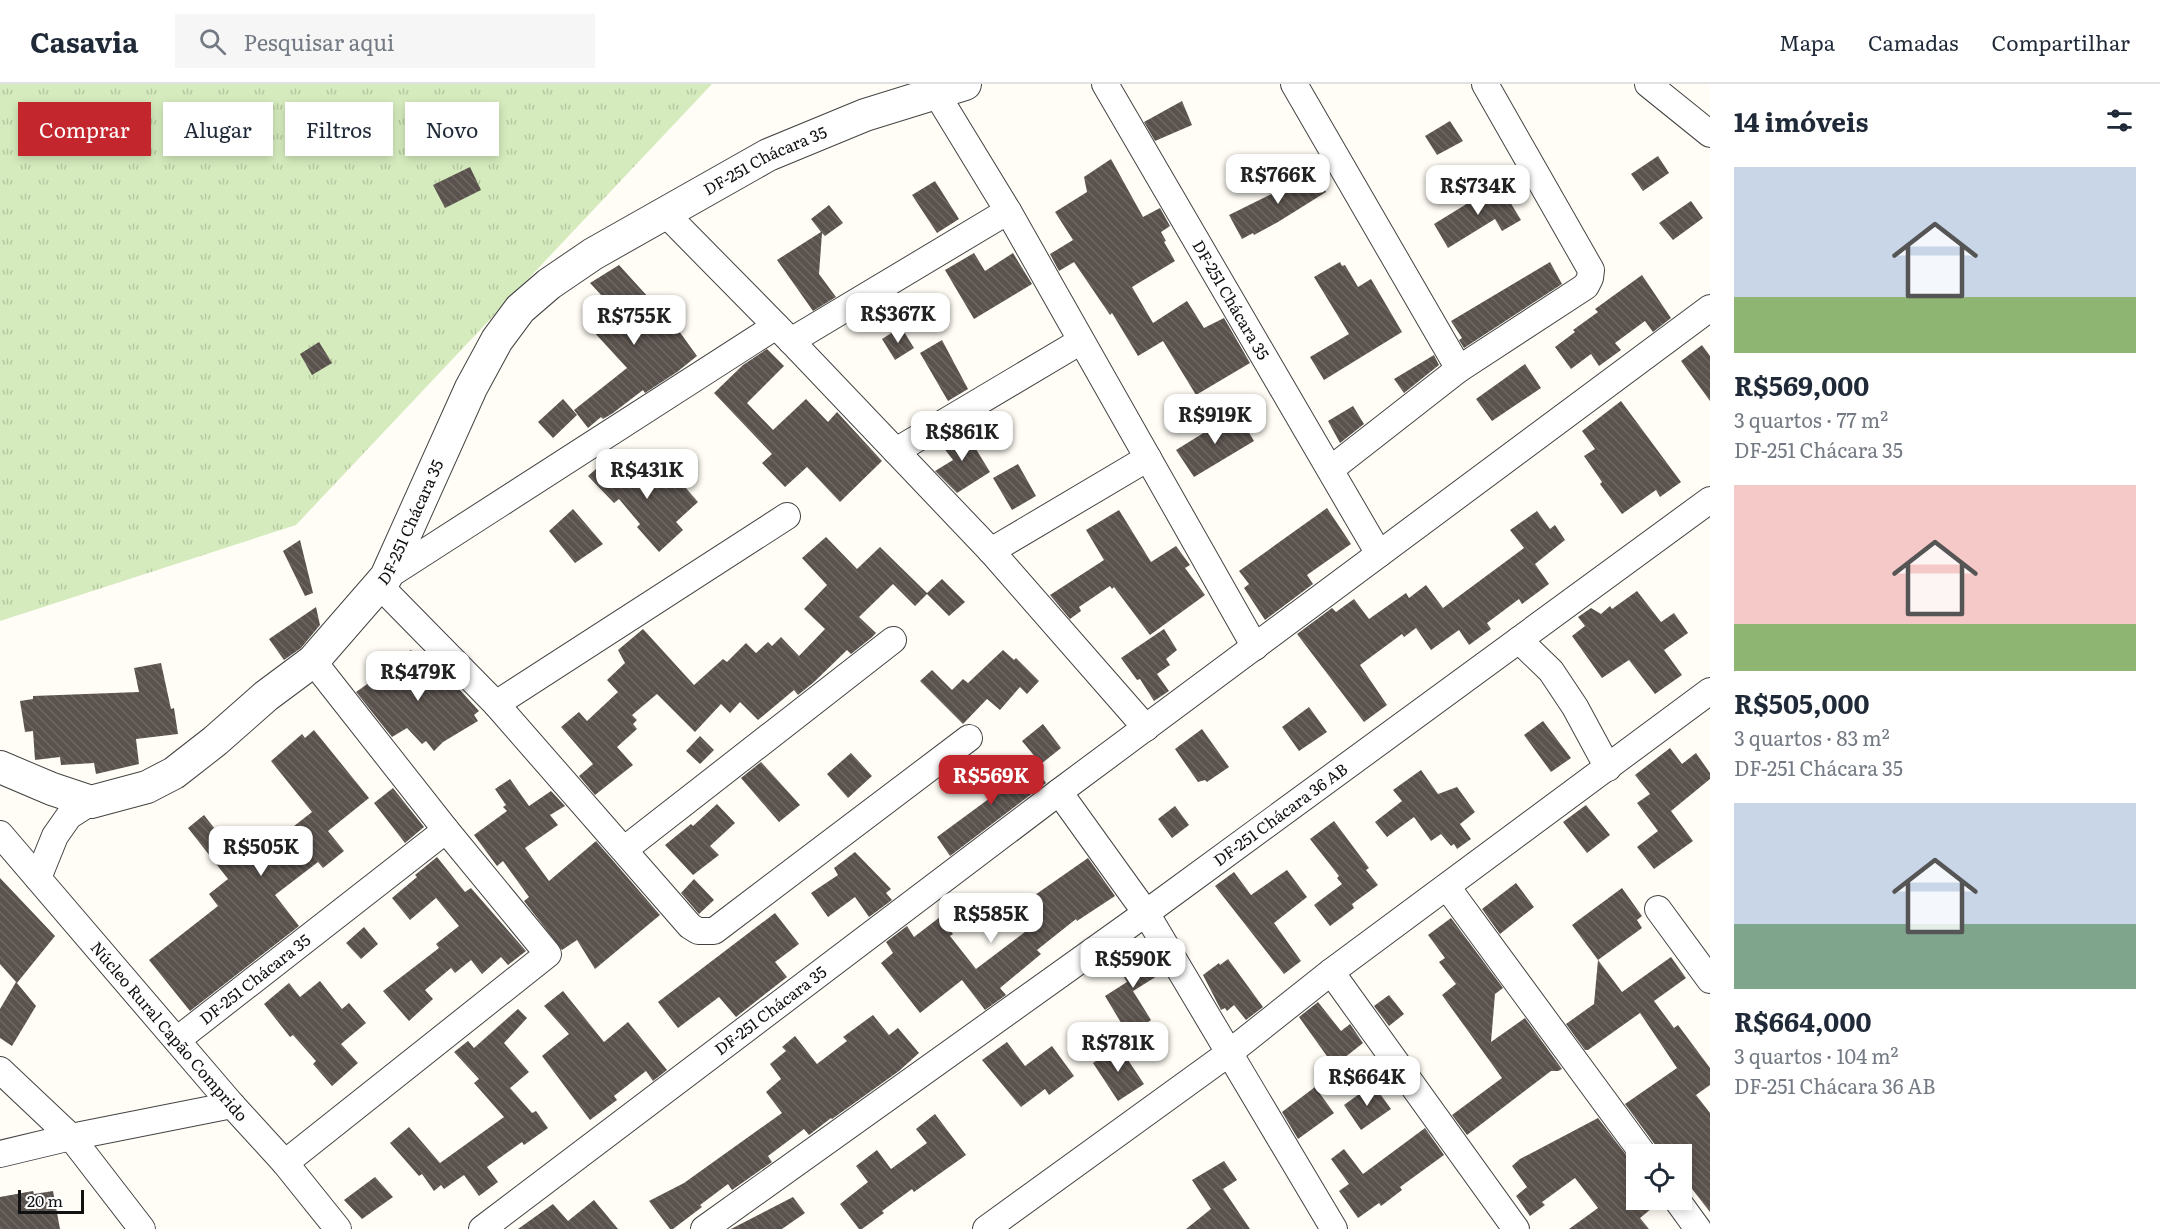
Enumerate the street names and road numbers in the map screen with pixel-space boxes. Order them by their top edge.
street label: DF-251 Chácara 35 [698,119,830,200]
street label: DF-251 Chácara 35 [1187,235,1276,364]
street label: DF-251 Chácara 35 [371,455,448,590]
street label: DF-251 Chácara 36 AB [1208,756,1352,871]
street label: DF-251 Chácara 35 [194,927,315,1029]
street label: Núcleo Rural Capão Comprido [86,935,254,1126]
street label: DF-251 Chácara 35 [709,959,831,1060]

